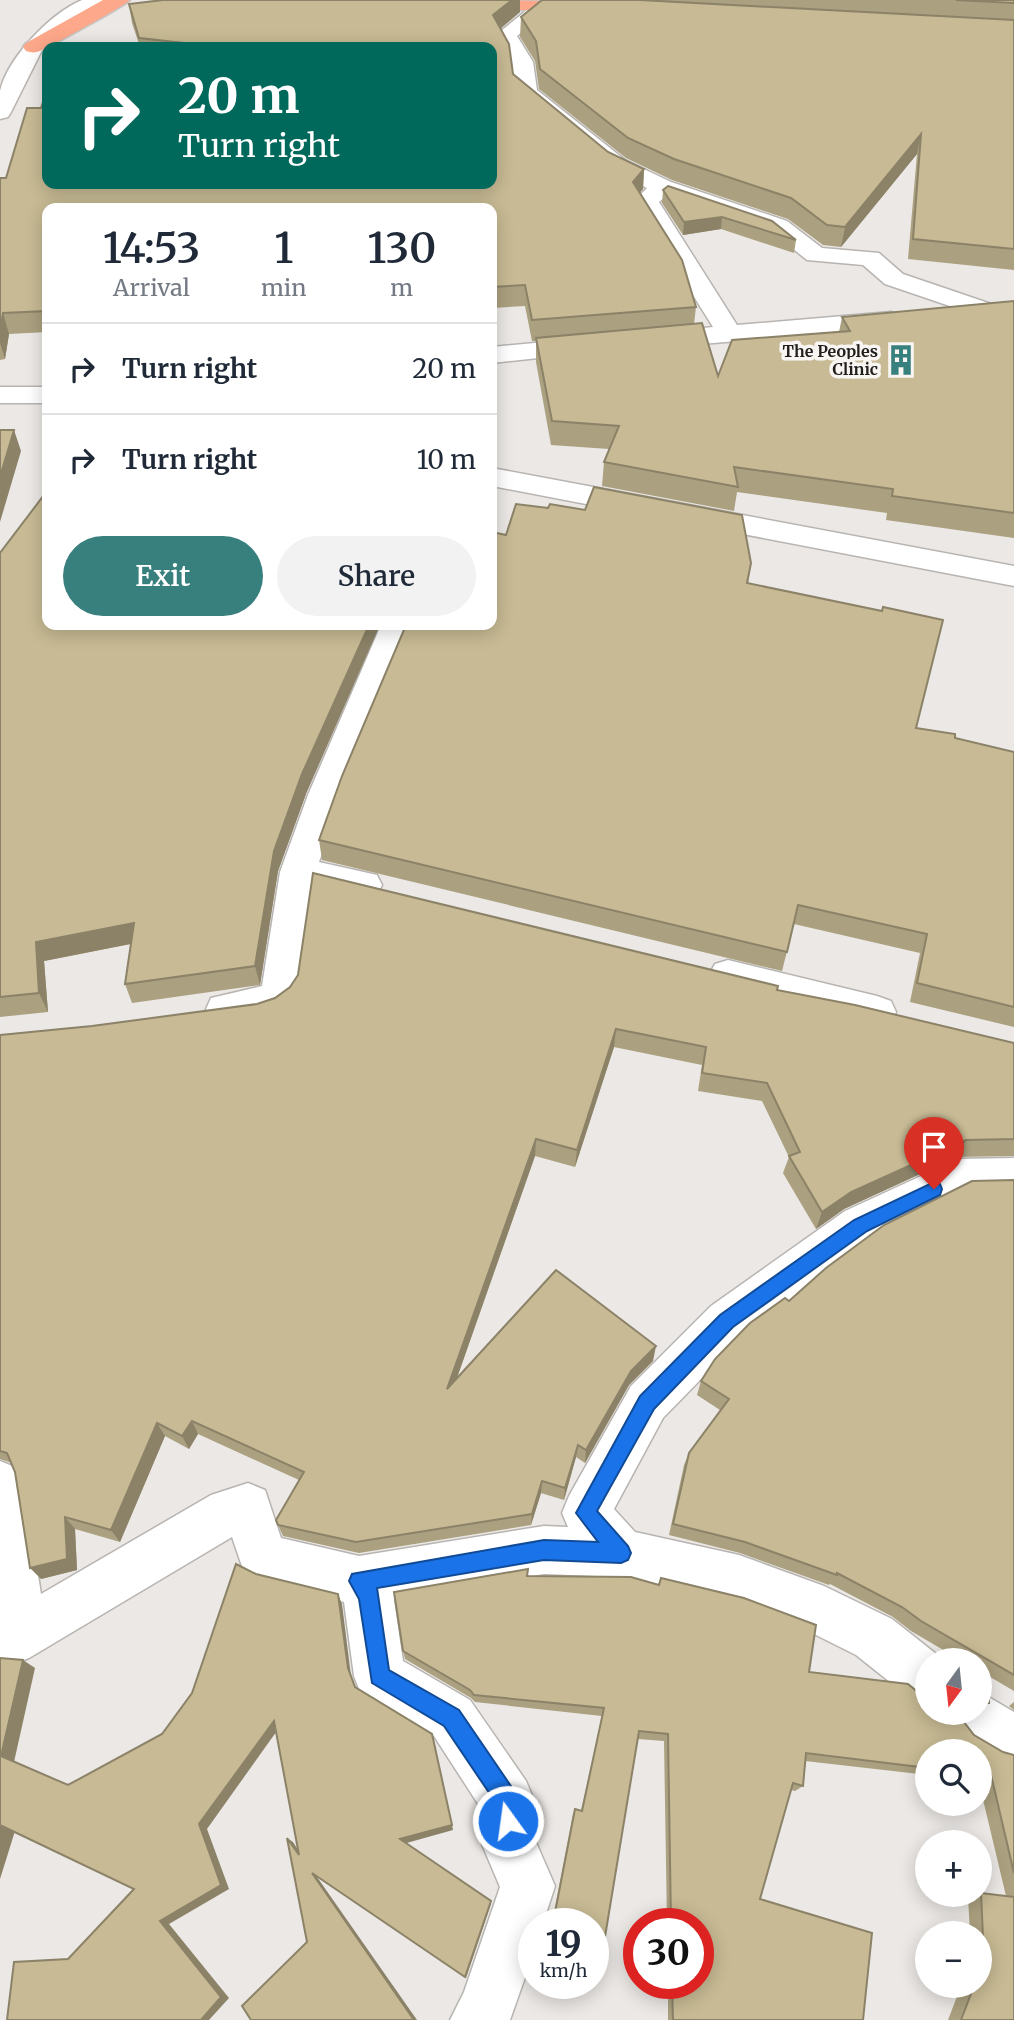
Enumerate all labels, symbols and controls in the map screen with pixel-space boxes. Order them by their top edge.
text: 20 m [178,65,299,126]
icon: right [63,70,154,161]
text: Turn right [178,126,340,166]
text: 14:53 [103,222,200,274]
text: 1 [274,222,293,274]
text: 130 [367,222,436,274]
text: Arrival [113,273,190,302]
text: min [261,273,307,302]
text: m [390,273,413,302]
place label: The Peoples Clinic [783,341,878,379]
building icon: The Peoples Clinic [884,343,918,377]
icon: right [63,350,101,388]
text: Turn right [122,352,257,385]
text: 20 m [412,352,476,385]
icon: right [63,441,101,479]
text: Turn right [122,443,257,476]
text: 10 m [417,443,476,476]
button: Exit [63,536,263,616]
button: Share [277,536,476,616]
pin [904,1117,964,1189]
icon: arrive [915,1128,953,1166]
north arrow [915,1648,992,1726]
map controls [915,1648,992,1998]
button: search [915,1739,992,1816]
position arrow [471,1784,545,1858]
button: + [915,1830,992,1907]
speed limit sign: 30 [623,1908,714,1999]
button: − [915,1921,992,1998]
text: 19 [545,1922,582,1966]
text: km/h [540,1959,587,1982]

